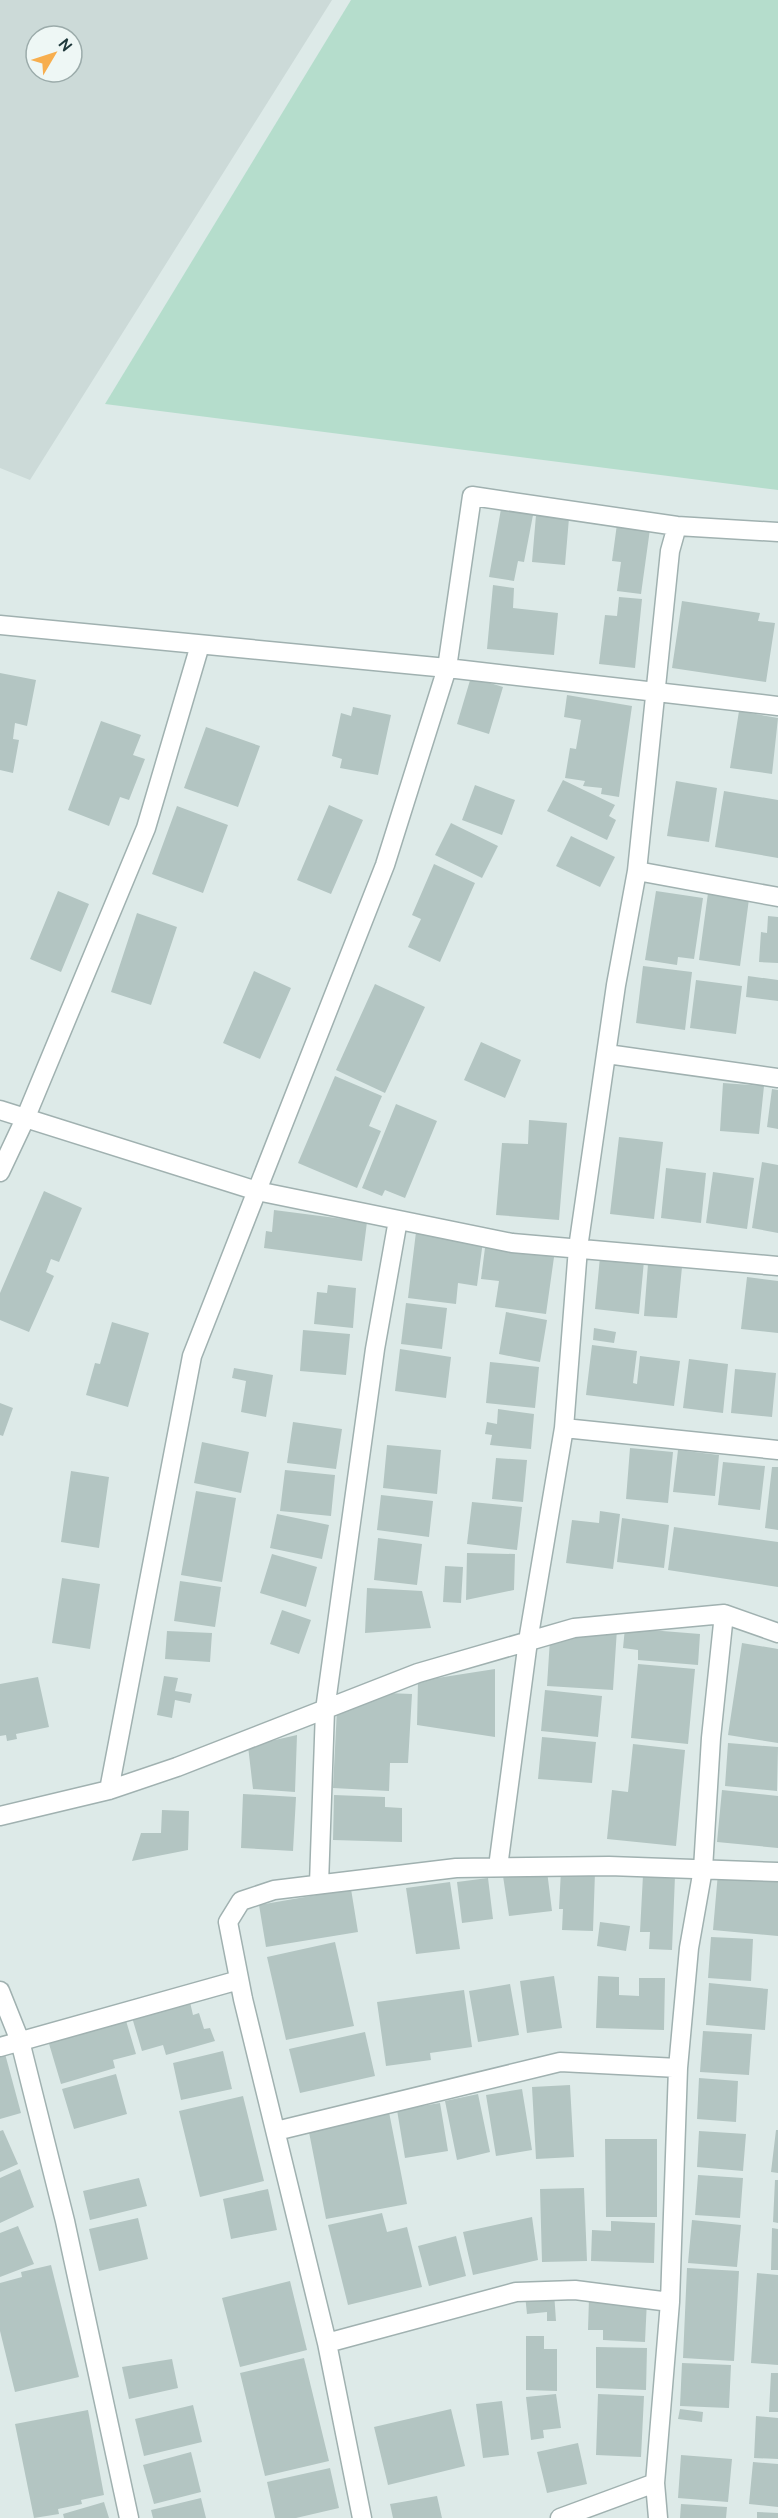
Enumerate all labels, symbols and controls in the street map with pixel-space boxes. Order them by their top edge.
north arrow [24,24,84,84]
text: N [54,35,76,55]

